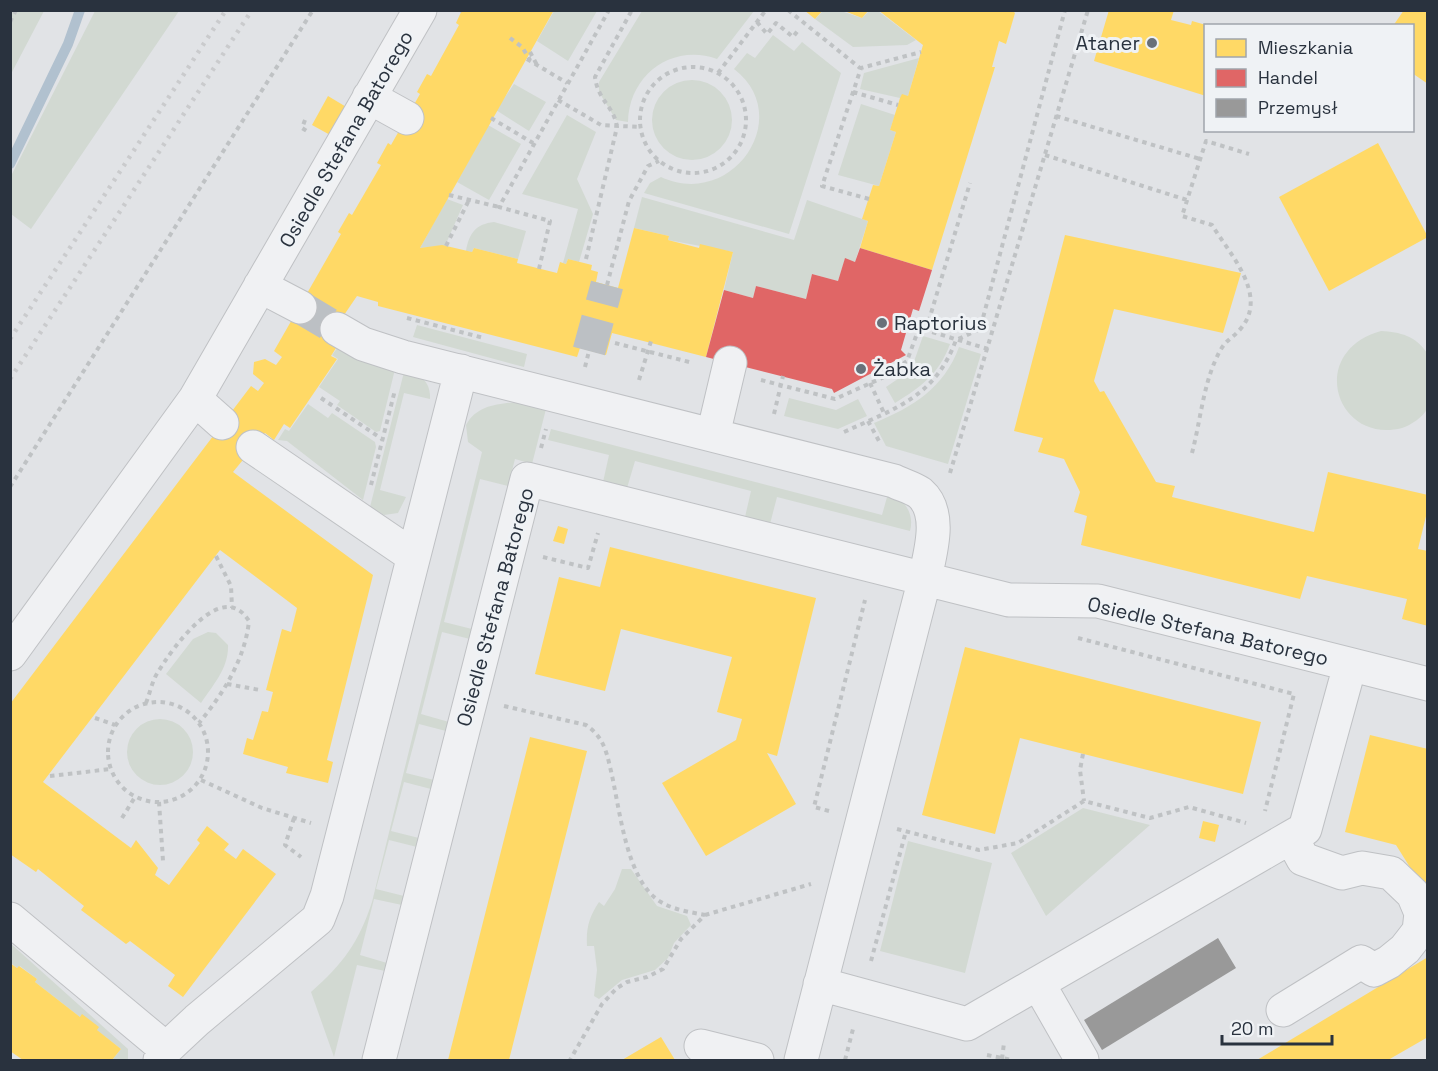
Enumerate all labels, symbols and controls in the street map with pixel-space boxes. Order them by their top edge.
legend [1204,24,1414,132]
street label: Osiedle Stefana Batorego [273,26,419,252]
place label: Ataner [1075,30,1140,56]
marker: Ataner [1145,36,1159,50]
text: Mieszkania [1258,36,1353,59]
text: Handel [1258,66,1318,89]
text: Przemysł [1258,96,1338,119]
place label: Raptorius [894,310,987,336]
marker: Raptorius [875,316,889,330]
place label: Żabka [873,356,931,382]
marker: Żabka [854,362,868,376]
street label: Osiedle Stefana Batorego [451,485,539,729]
street label: Osiedle Stefana Batorego [1085,591,1331,671]
scale bar [1222,1008,1332,1046]
text: 20 m [1231,1017,1274,1040]

